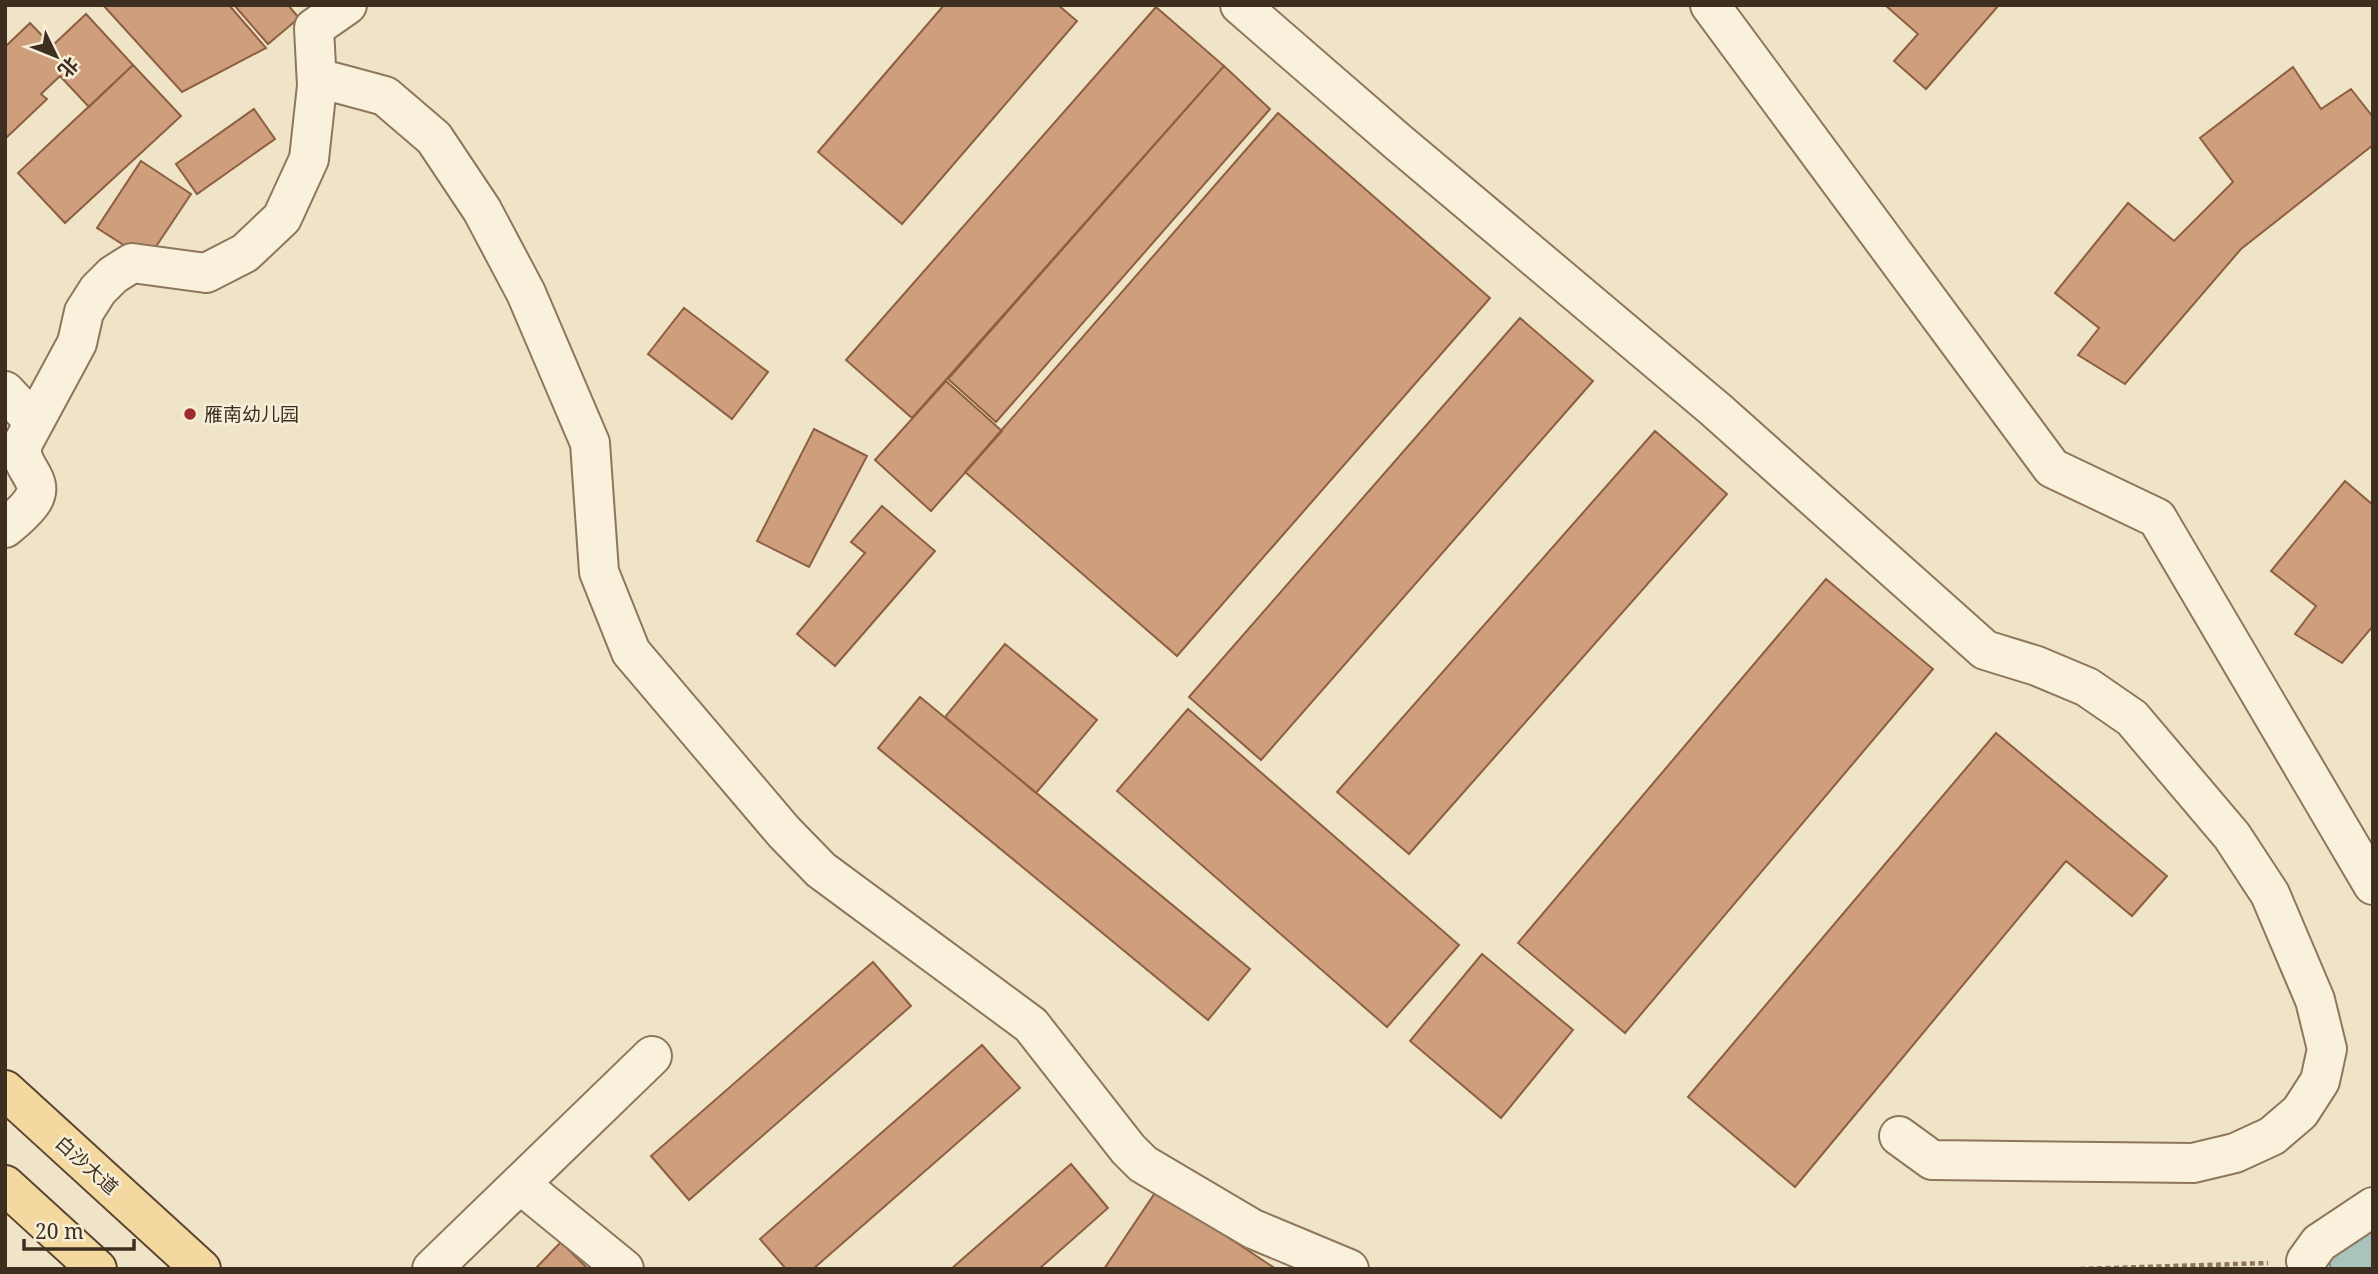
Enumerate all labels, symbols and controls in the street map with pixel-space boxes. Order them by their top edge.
north arrow [21,21,91,91]
text: 北 [52,52,84,83]
place label: 雁南幼儿园 [204,401,299,427]
marker: 雁南幼儿园 [182,406,198,422]
street label: 白沙大道 [50,1130,124,1200]
scale bar [24,1208,135,1252]
text: 20 m [35,1217,84,1245]

